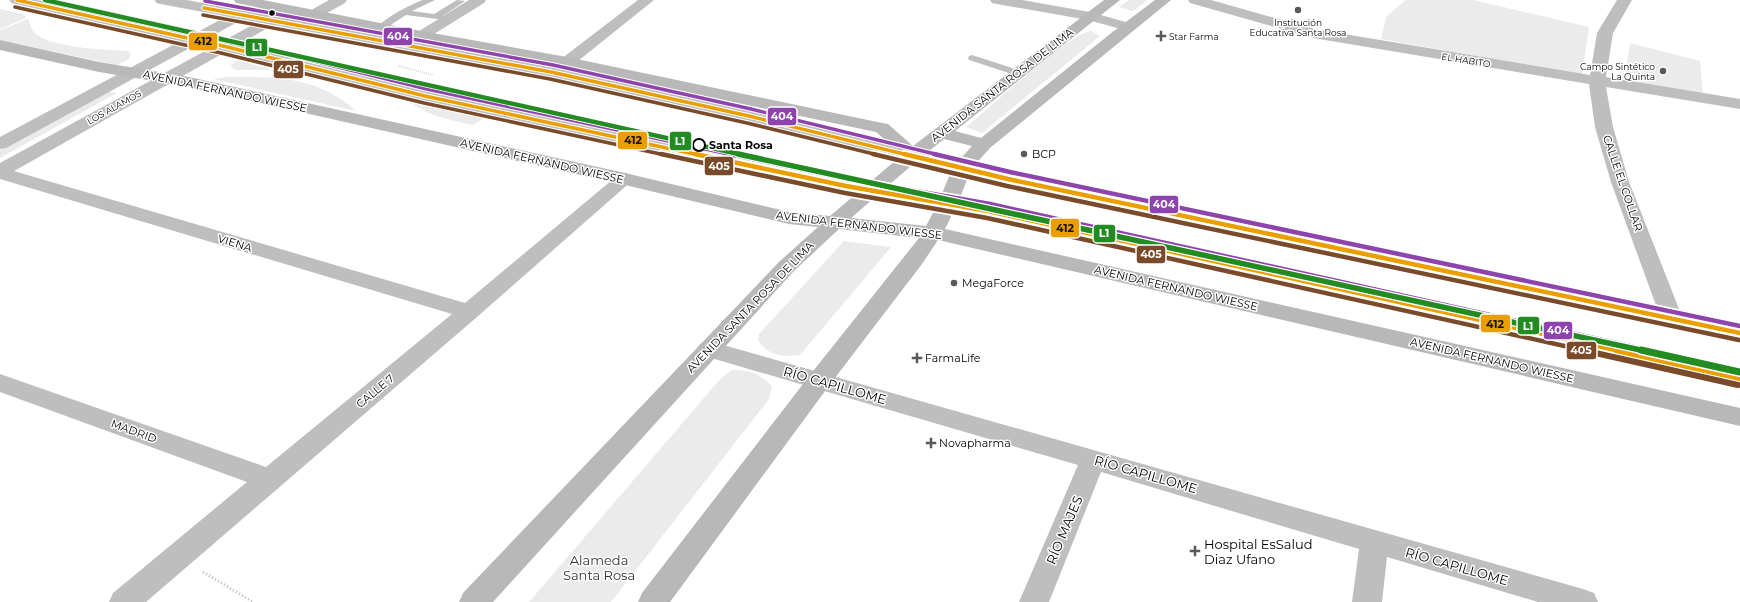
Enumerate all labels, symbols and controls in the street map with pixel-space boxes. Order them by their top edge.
marker: Institución Educativa Santa Rosa [1293,5,1303,15]
unlabelled marker [267,8,277,18]
place label: Institución Educativa Santa Rosa [1250,17,1346,38]
street label: AVENIDA SANTA ROSA DE LIMA [928,25,1076,145]
line badge: 404 [383,27,413,46]
text: 404 [387,29,410,43]
marker: Star Farma [1156,31,1166,41]
place label: Star Farma [1169,31,1219,42]
line badge: 412 [188,32,218,51]
text: 412 [194,34,213,48]
line badge: L1 [245,38,268,57]
text: L1 [252,40,262,54]
street label: EL HABITO [1441,51,1492,69]
line badge: 405 [273,60,304,79]
place label: Campo Sintético La Quinta [1580,61,1655,82]
text: 405 [277,62,299,76]
marker: Campo Sintético La Quinta [1658,66,1668,76]
street label: AVENIDA FERNANDO WIESSE [142,67,308,115]
street label: LOS ALAMOS [85,87,144,126]
line badge: 404 [767,107,797,126]
text: 404 [771,109,794,123]
line badge: 412 [617,131,648,150]
line badge: L1 [669,131,692,151]
text: 412 [624,133,643,147]
street label: CALLE EL COLLAR [1600,133,1646,233]
text: L1 [675,134,685,148]
street label: AVENIDA FERNANDO WIESSE [459,135,625,187]
marker: Santa Rosa [692,138,706,152]
place label: Santa Rosa [709,138,773,152]
place label: BCP [1032,147,1056,161]
marker: BCP [1019,149,1029,159]
line badge: 405 [704,156,734,176]
text: 405 [708,159,730,173]
line badge: 404 [1149,195,1179,214]
text: 404 [1153,197,1176,211]
street label: AVENIDA FERNANDO WIESSE [775,208,943,242]
line badge: 412 [1050,218,1080,238]
text: 412 [1056,221,1075,235]
line badge: L1 [1093,224,1116,243]
text: L1 [1099,226,1109,240]
street label: VIENA [216,231,254,255]
street label: AVENIDA SANTA ROSA DE LIMA [684,238,817,375]
line badge: 405 [1136,245,1166,264]
text: 405 [1140,247,1162,261]
street label: AVENIDA FERNANDO WIESSE [1093,262,1259,314]
place label: MegaForce [962,276,1024,290]
marker: MegaForce [949,278,959,288]
line badge: 412 [1480,314,1511,333]
line badge: L1 [1517,316,1540,335]
text: 412 [1486,317,1505,331]
text: L1 [1523,319,1533,333]
line badge: 404 [1543,321,1573,340]
text: 404 [1547,323,1570,337]
street label: AVENIDA FERNANDO WIESSE [1409,334,1575,386]
line badge: 405 [1566,341,1597,360]
text: 405 [1570,343,1592,357]
place label: FarmaLife [925,351,981,365]
marker: FarmaLife [912,353,922,363]
street label: RÍO CAPILLOME [782,363,888,407]
street label: CALLE 7 [353,371,397,411]
street label: MADRID [109,416,159,446]
place label: Novapharma [939,436,1011,450]
marker: Novapharma [926,438,936,448]
street label: RÍO CAPILLOME [1093,452,1199,496]
street label: RÍO MAJES [1042,493,1086,567]
place label: Hospital EsSalud Diaz Ufano [1204,536,1313,567]
street label: RÍO CAPILLOME [1404,544,1510,588]
marker: Hospital EsSalud Diaz Ufano [1189,545,1201,557]
park label: Alameda Santa Rosa [563,552,635,583]

